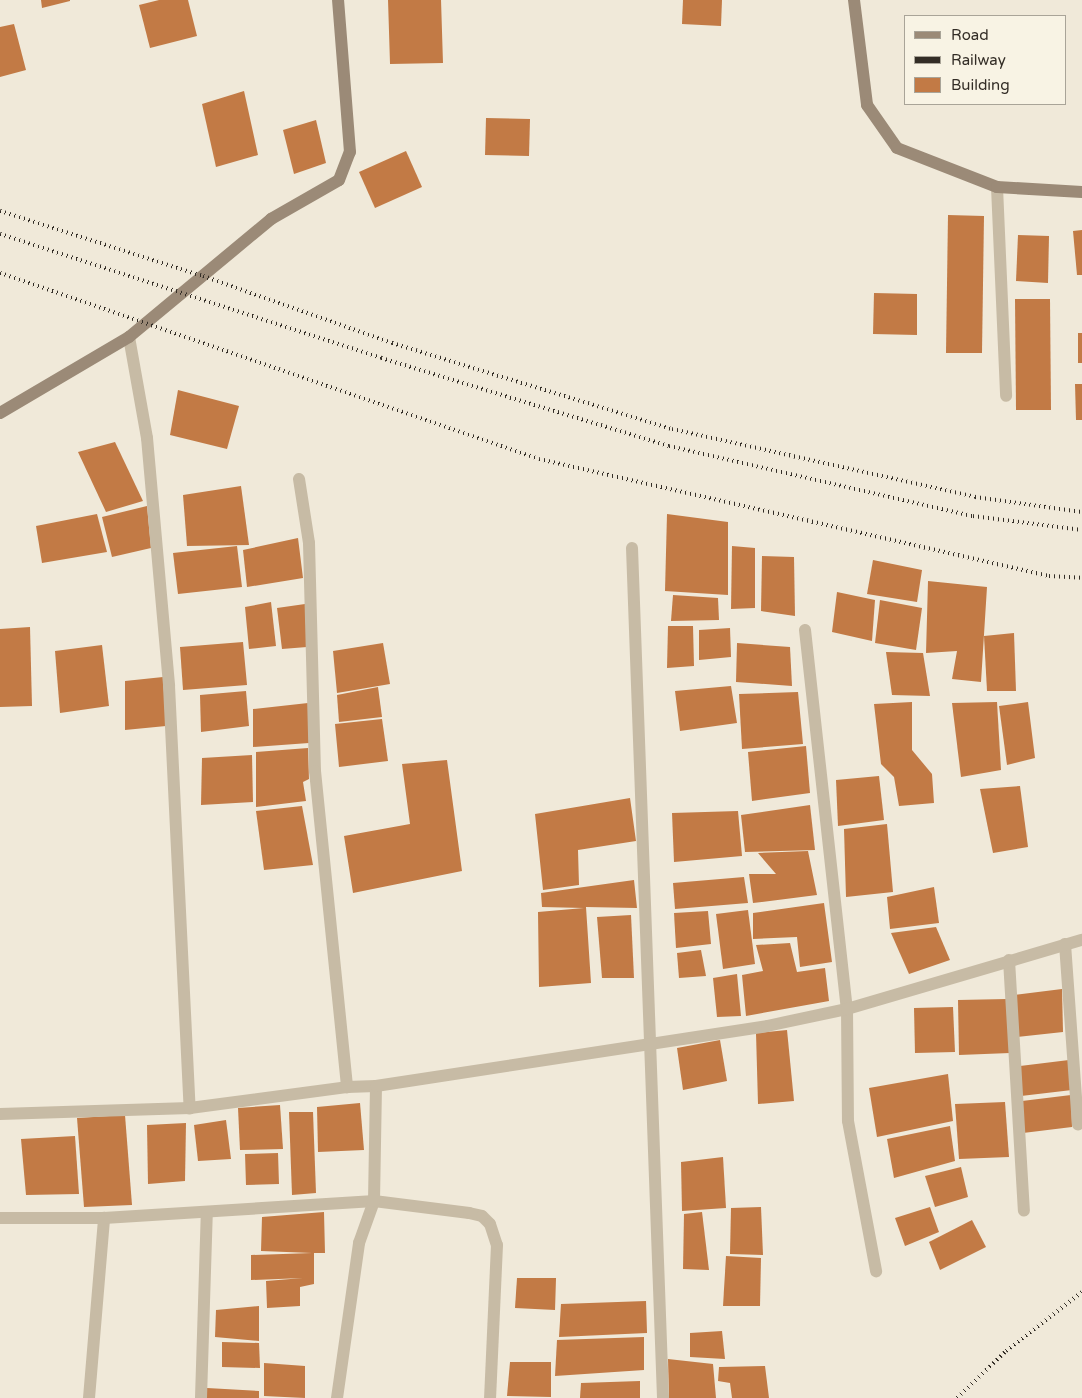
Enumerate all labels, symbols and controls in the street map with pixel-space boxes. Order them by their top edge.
legend [904,15,1067,105]
text: Road [951,26,989,44]
text: Railway [951,51,1006,69]
text: Building [951,76,1010,94]

